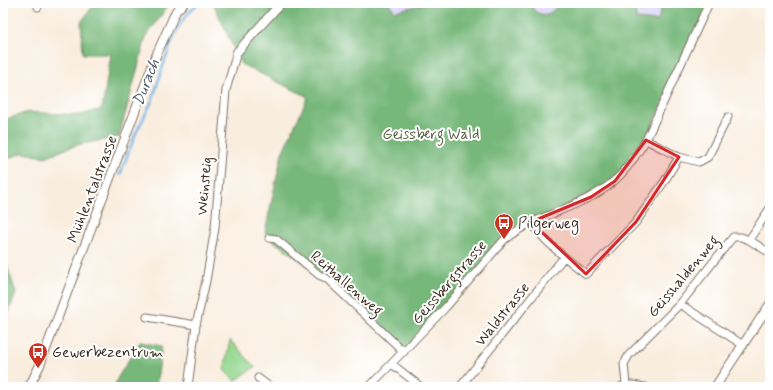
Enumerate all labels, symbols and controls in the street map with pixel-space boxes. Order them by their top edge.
water label: Durach [128,56,165,109]
park label: Geissberg Wald [383,125,480,146]
street label: Mühlentalstrasse [63,133,123,246]
street label: Weinsteig [192,156,218,216]
bus stop icon: Pilgerweg [493,212,515,240]
place label: Pilgerweg [518,214,579,235]
street label: Geisshaldenweg [644,231,725,323]
street label: Geissbergstrasse [408,236,493,330]
street label: Reithallenweg [305,247,387,322]
street label: Waldstrasse [471,278,535,351]
bus stop icon: Gewerbezentrum [27,341,49,369]
place label: Gewerbezentrum [52,343,163,363]

